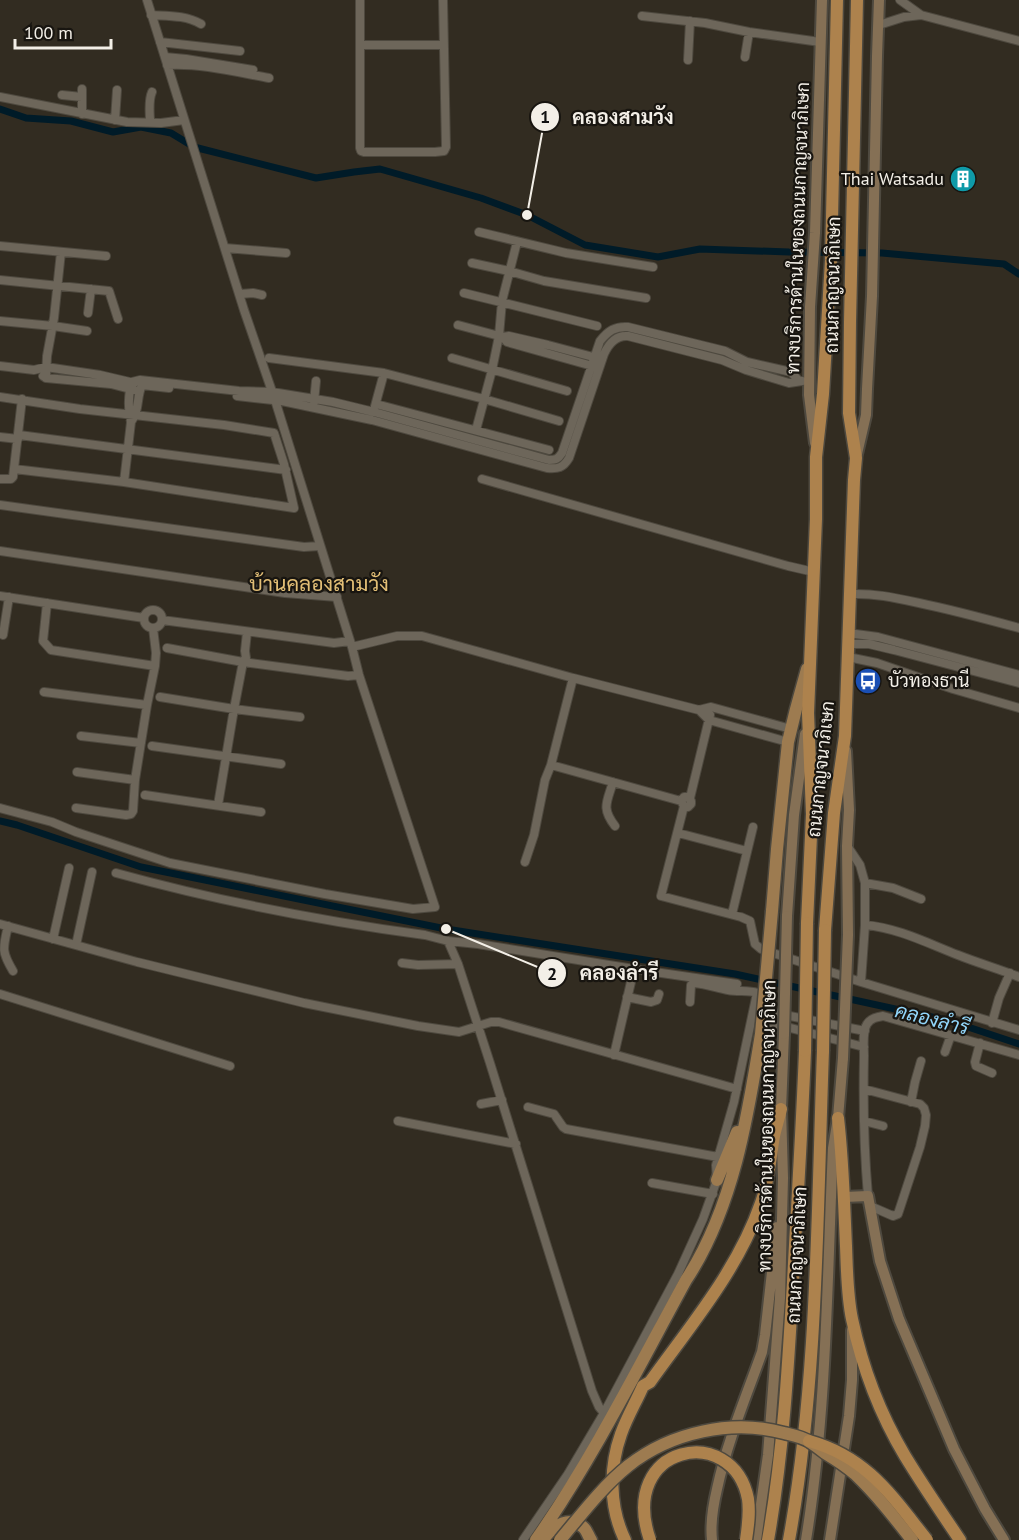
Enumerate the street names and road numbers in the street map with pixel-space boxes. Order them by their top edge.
street label: ทางบริการด้านในของถนนกาญจนาภิเษก [780,82,814,374]
street label: ถนนกาญจนาภิเษก [820,216,845,354]
street label: ถนนกาญจนาภิเษก [802,700,839,838]
street label: ทางบริการด้านในของถนนกาญจนาภิเษก [751,980,781,1272]
street label: ถนนกาญจนาภิเษก [781,1186,812,1324]

